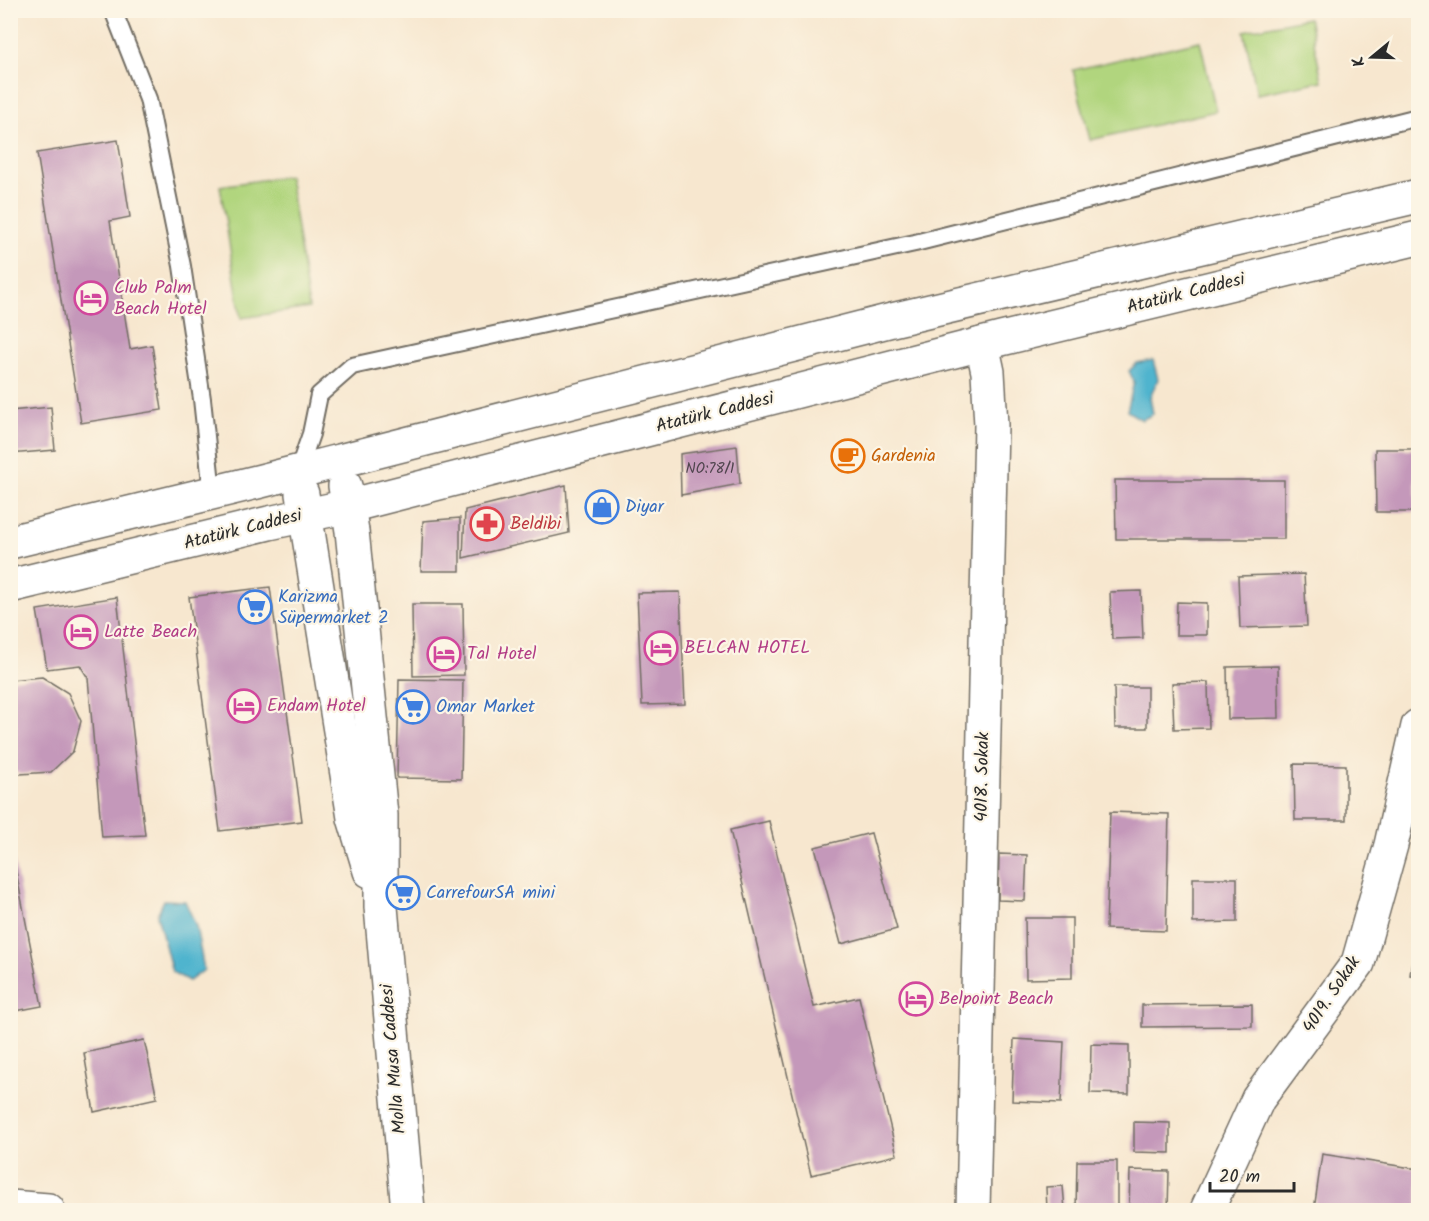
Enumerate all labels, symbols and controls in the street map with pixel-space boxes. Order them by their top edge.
north arrow [1342,27,1402,87]
text: K [1346,52,1373,70]
street label: Atatürk Caddesi [1124,265,1249,323]
place label: Club Palm Beach Hotel [114,274,207,324]
hotel icon: Club Palm Beach Hotel [73,280,109,316]
street label: Atatürk Caddesi [653,384,778,442]
cafe icon: Gardenia [830,438,866,474]
place label: Gardenia [871,442,936,471]
house number: NO:78/1 [685,457,735,481]
shop icon: Diyar [584,489,620,525]
place label: Diyar [625,493,665,522]
street label: Atatürk Caddesi [181,501,306,559]
pharmacy icon: Beldibi [469,506,505,542]
place label: Beldibi [510,510,562,539]
place label: Karizma Süpermarket 2 [278,583,389,633]
supermarket icon: Karizma Süpermarket 2 [237,589,273,625]
hotel icon: Latte Beach [63,614,99,650]
place label: Latte Beach [104,618,197,647]
hotel icon: BELCAN HOTEL [643,630,679,666]
place label: BELCAN HOTEL [684,634,810,663]
hotel icon: Tal Hotel [426,636,462,672]
place label: Tal Hotel [467,640,537,669]
hotel icon: Endam Hotel [226,688,262,724]
supermarket icon: Omar Market [395,689,431,725]
place label: Endam Hotel [267,692,366,721]
place label: Omar Market [436,693,536,722]
street label: 4018. Sokak [968,731,998,822]
supermarket icon: CarrefourSA mini [385,875,421,911]
place label: CarrefourSA mini [426,879,556,908]
street label: 4019. Sokak [1295,950,1369,1040]
hotel icon: Belpoint Beach [898,981,934,1017]
street label: Molla Musa Caddesi [373,982,415,1135]
place label: Belpoint Beach [939,985,1053,1014]
scale bar [1210,1155,1294,1193]
text: 20 m [1219,1163,1260,1192]

